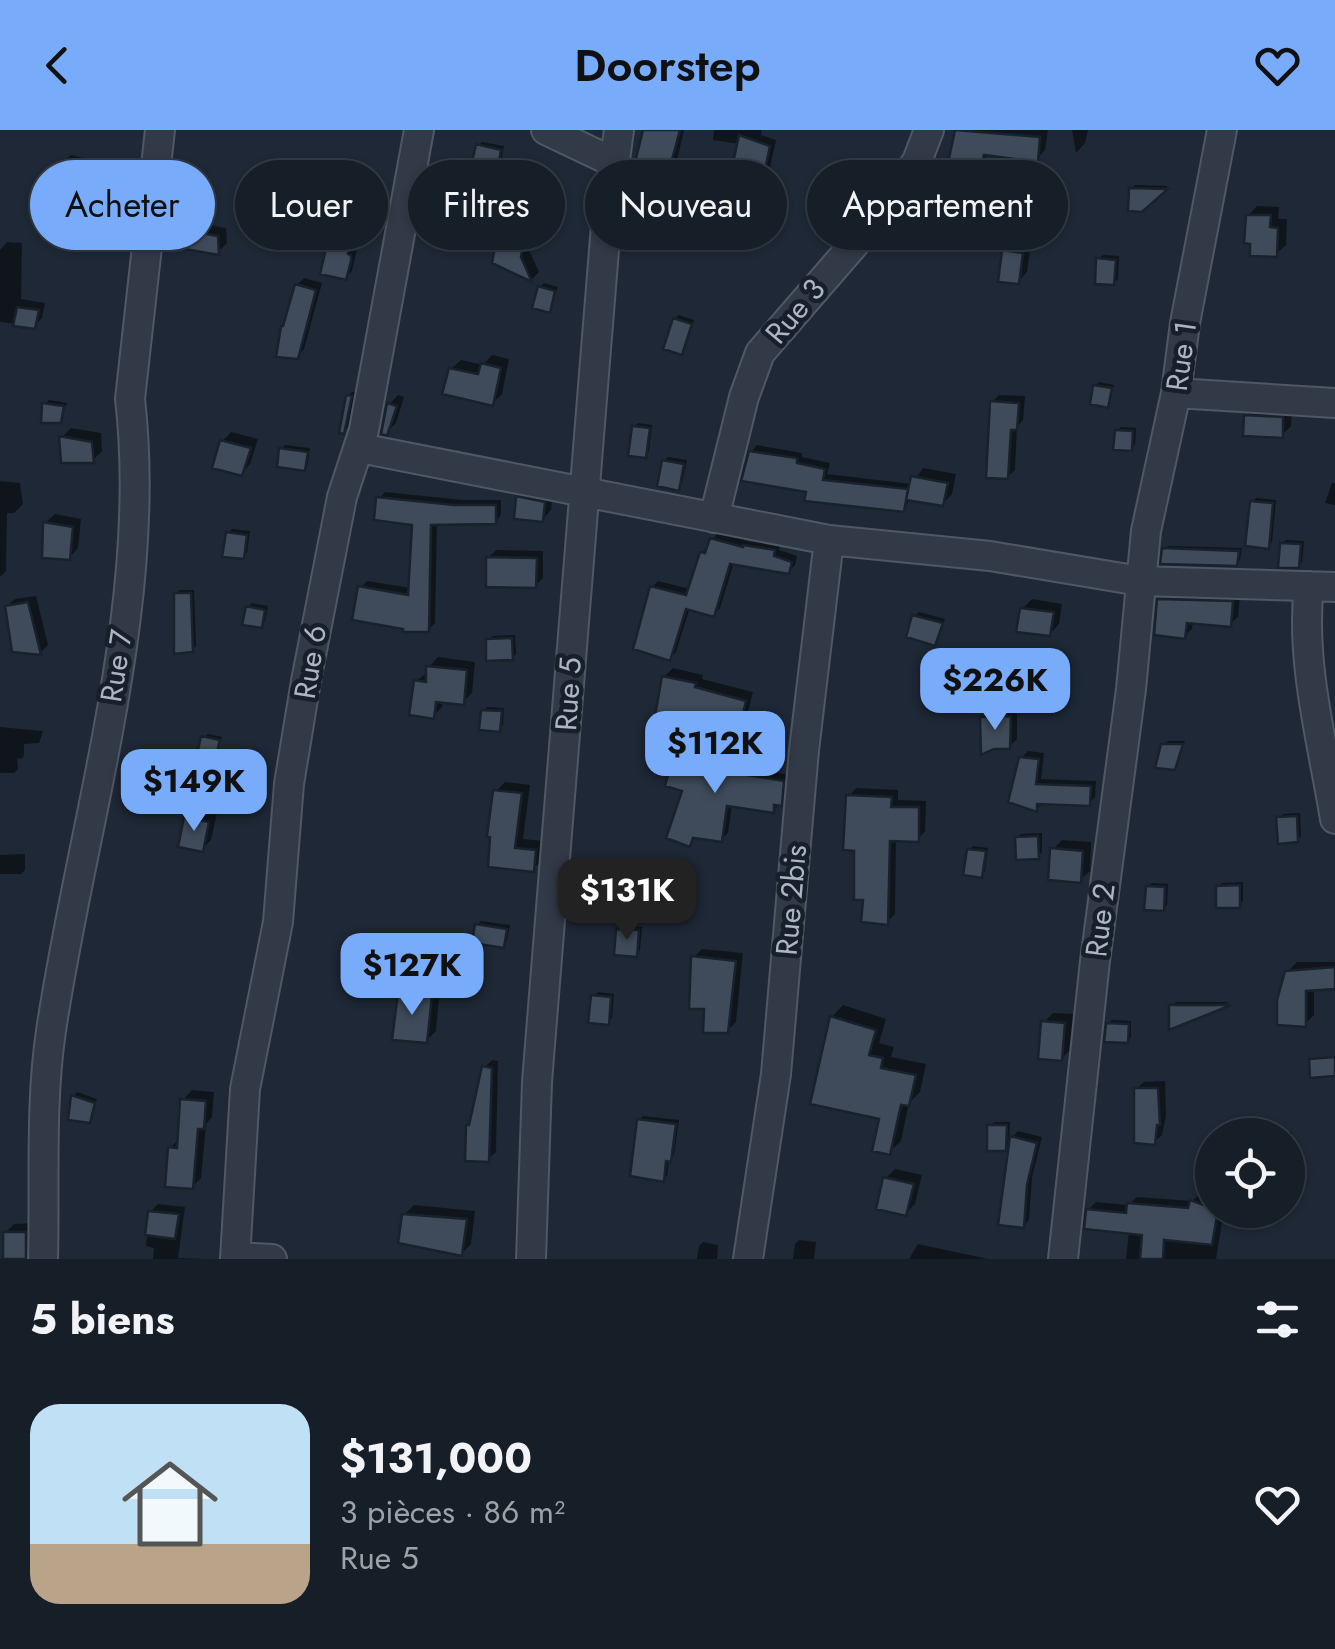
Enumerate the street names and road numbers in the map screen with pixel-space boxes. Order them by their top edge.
street label: Rue 3 [755,269,835,353]
street label: Rue 1 [1155,318,1207,394]
street label: Rue 6 [283,622,337,702]
street label: Rue 7 [89,626,143,705]
street label: Rue 5 [544,656,592,732]
street label: Rue 2bis [765,843,817,957]
street label: Rue 2 [1074,881,1126,959]

